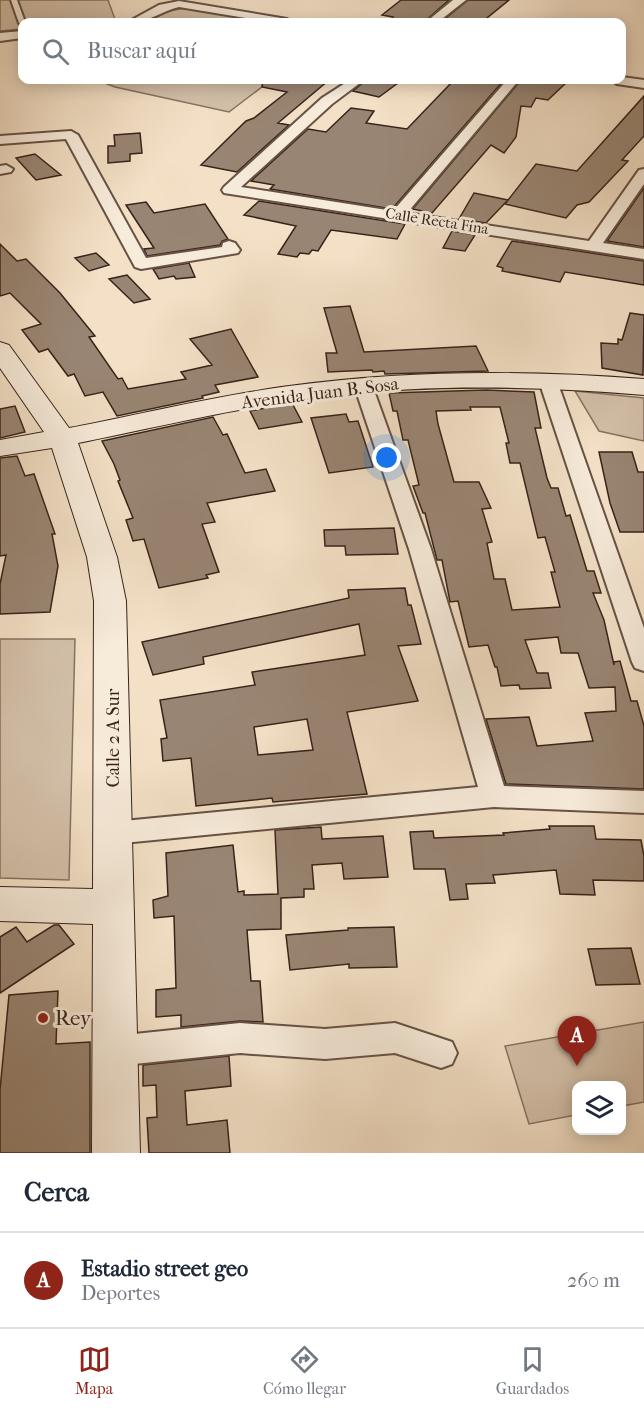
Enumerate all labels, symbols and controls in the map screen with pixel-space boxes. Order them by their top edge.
search box [18,18,626,84]
icon: search [39,35,72,68]
text: Buscar aquí [87,38,196,64]
street label: Calle Recta Fina [384,204,491,238]
street label: Avenida Juan B. Sosa [239,373,400,414]
your location [372,443,401,472]
street label: Calle 2 A Sur [103,688,124,787]
place label: Rey [55,1006,92,1030]
marker: Rey [36,1011,50,1025]
pin: A [558,1016,596,1066]
map controls [572,1081,626,1135]
button: layers [572,1081,626,1135]
text: Cerca [24,1177,89,1208]
text: Estadio street geo [81,1256,248,1282]
text: A [37,1269,50,1292]
text: 260 m [567,1269,620,1292]
text: Deportes [81,1282,160,1305]
tab: Mapa [75,1343,113,1398]
tab: Cómo llegar [263,1343,346,1398]
tab: Guardados [496,1343,569,1398]

